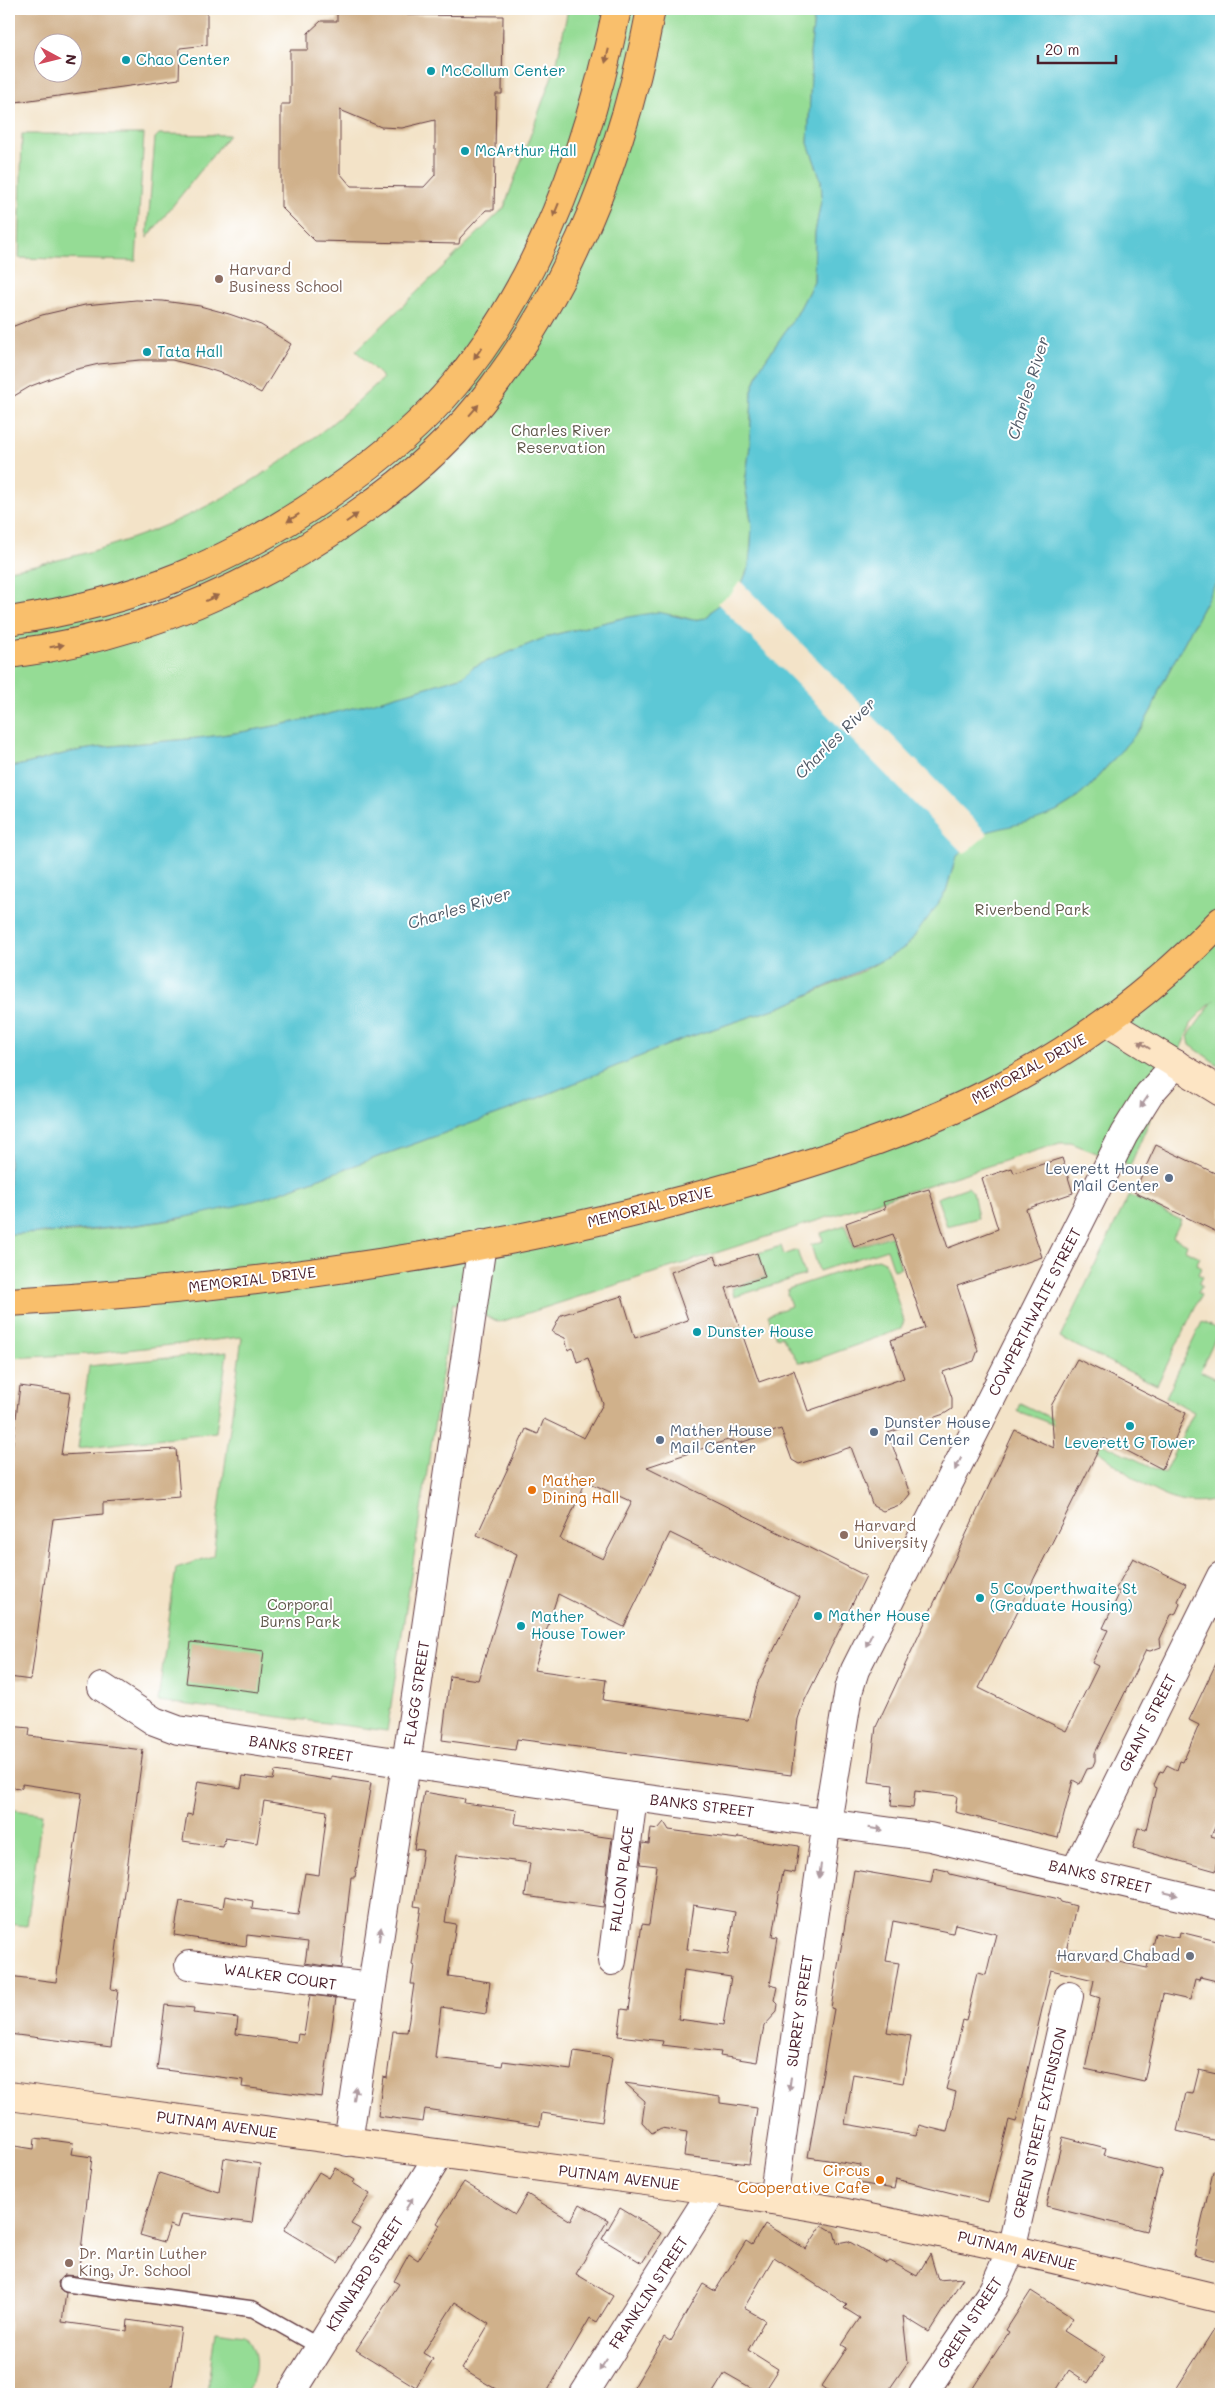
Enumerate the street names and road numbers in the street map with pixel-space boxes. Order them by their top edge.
street label: MEMORIAL DRIVE [968,1028,1090,1108]
street label: MEMORIAL DRIVE [585,1181,715,1231]
street label: COWPERTHWAITE STREET [983,1224,1085,1399]
street label: MEMORIAL DRIVE [187,1261,317,1297]
street label: FLAGG STREET [399,1639,433,1747]
street label: GRANT STREET [1114,1670,1180,1775]
street label: BANKS STREET [248,1730,355,1766]
street label: BANKS STREET [649,1789,755,1821]
street label: FALLON PLACE [605,1824,637,1933]
street label: BANKS STREET [1047,1854,1154,1898]
street label: SURREY STREET [781,1954,817,2068]
street label: WALKER COURT [222,1958,338,1994]
street label: GREEN STREET EXTENSION [1007,2025,1071,2220]
street label: PUTNAM AVENUE [155,2106,279,2142]
street label: PUTNAM AVENUE [557,2160,681,2194]
street label: KINNAIRD STREET [321,2212,407,2335]
street label: PUTNAM AVENUE [956,2226,1079,2275]
street label: FRANKLIN STREET [604,2232,692,2353]
street label: GREEN STREET [932,2273,1006,2372]

